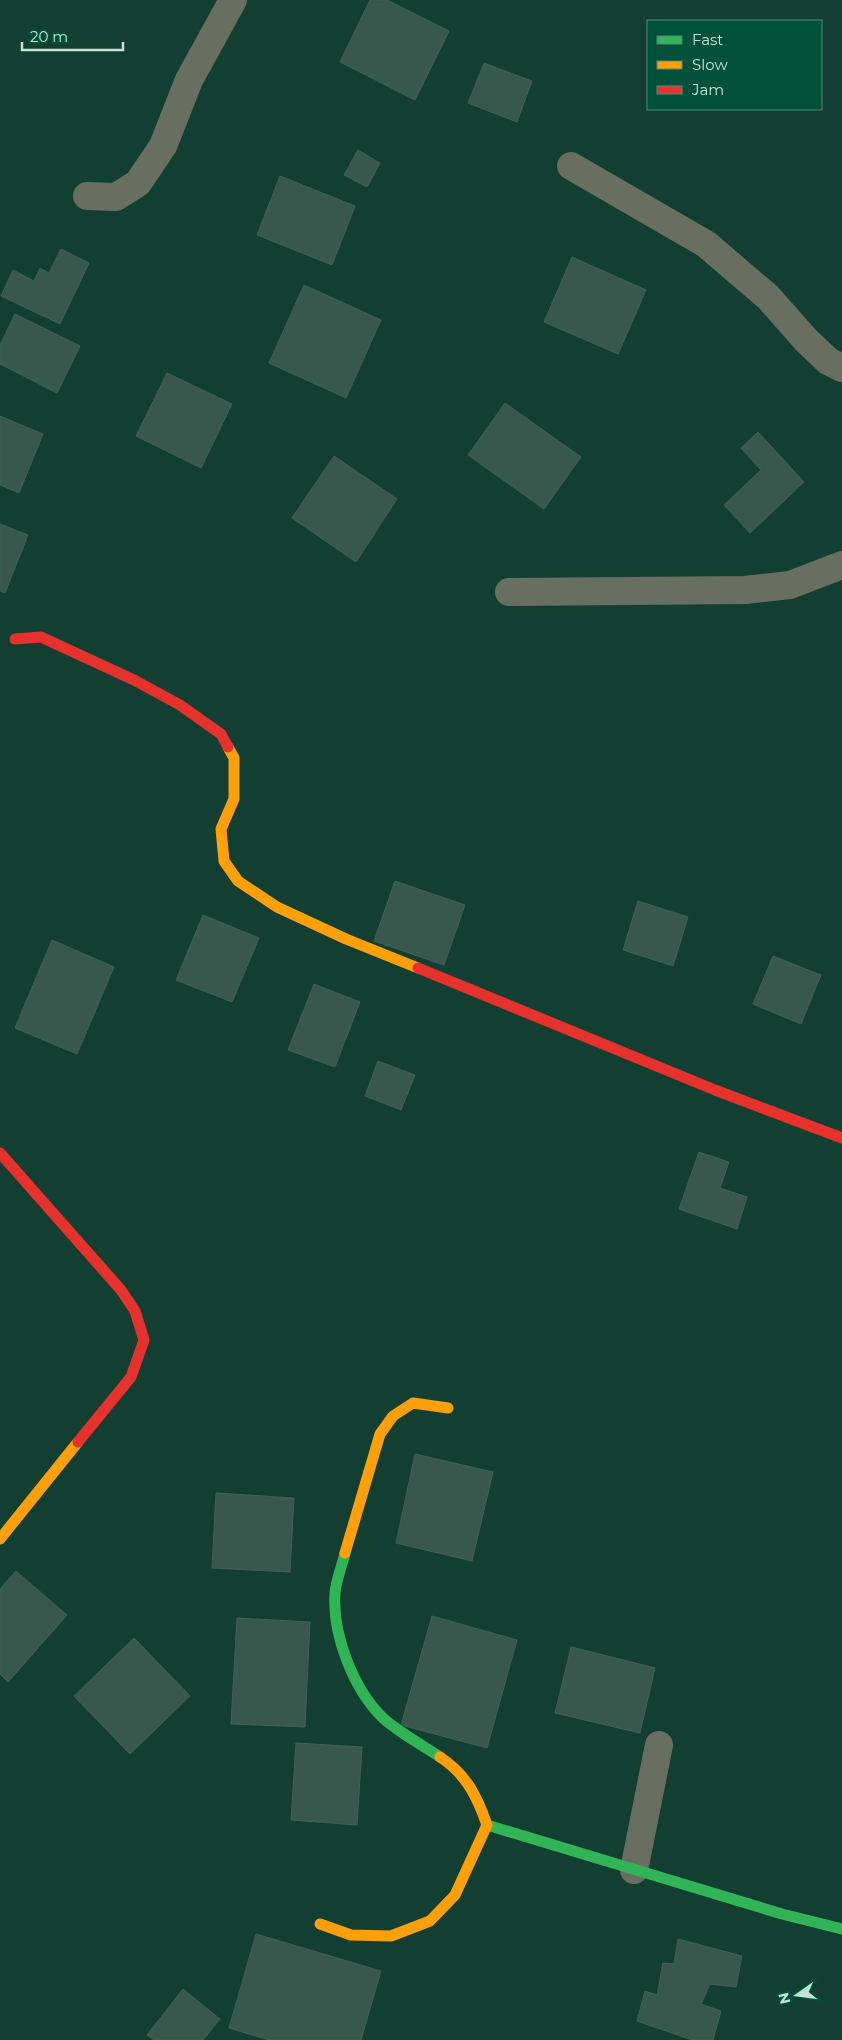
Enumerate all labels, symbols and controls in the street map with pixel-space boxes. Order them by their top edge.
scale bar [22,20,124,52]
legend [647,20,822,110]
text: 20 m [30,27,68,46]
text: Fast [692,30,723,49]
text: Slow [692,55,728,74]
text: Jam [691,80,724,99]
north arrow [772,1970,822,2020]
text: N [774,1990,794,2006]

